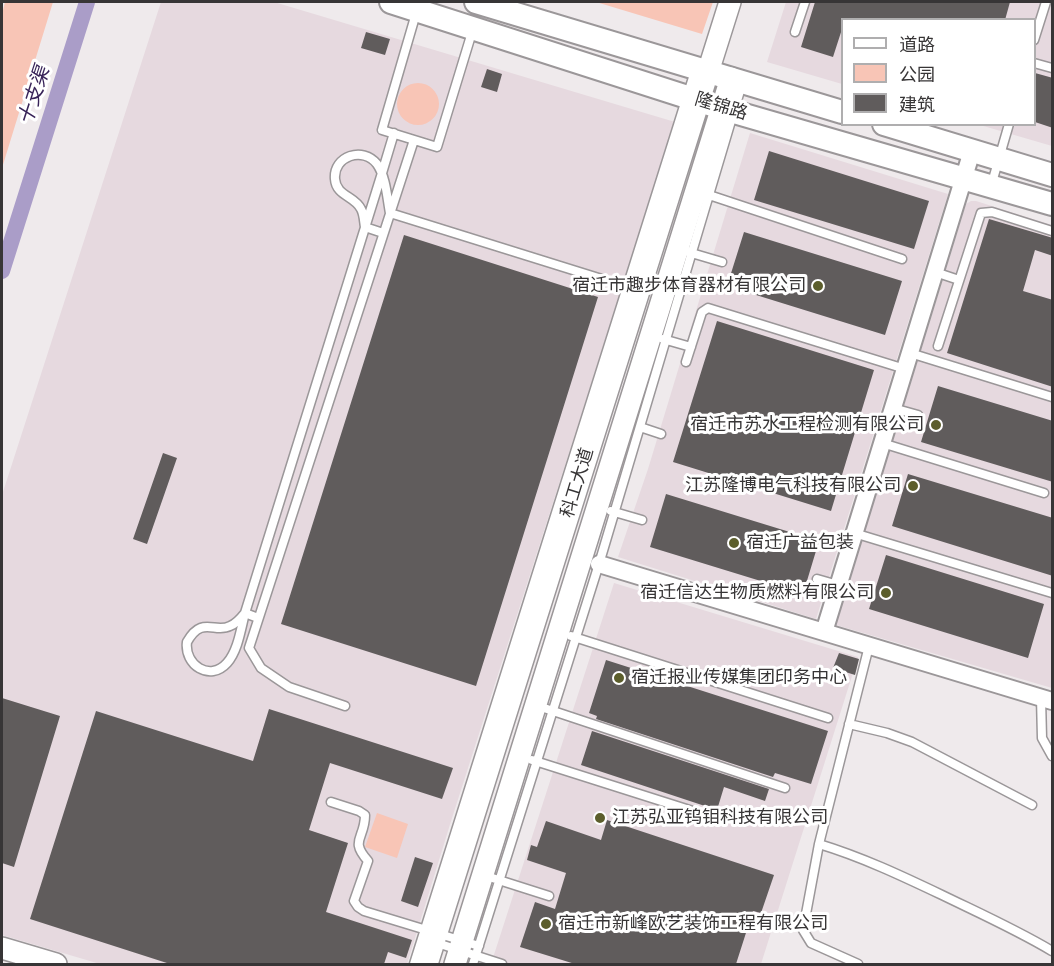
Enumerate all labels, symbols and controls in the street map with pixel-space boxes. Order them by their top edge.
legend [841,18,1036,126]
text: 道路 [899,34,935,56]
water label: 十支渠 [14,64,56,128]
text: 公园 [899,64,935,86]
street label: 隆锦路 [692,89,750,125]
text: 建筑 [899,94,935,116]
place label: 宿迁市趣步体育器材有限公司 [572,275,806,297]
marker: 宿迁市趣步体育器材有限公司 [811,279,825,293]
place label: 宿迁市苏水工程检测有限公司 [690,414,924,436]
marker: 宿迁市苏水工程检测有限公司 [929,418,943,432]
street label: 科工大道 [557,445,599,521]
place label: 江苏隆博电气科技有限公司 [685,475,901,497]
marker: 江苏隆博电气科技有限公司 [906,479,920,493]
place label: 宿迁广益包装 [746,532,854,554]
marker: 宿迁广益包装 [727,536,741,550]
place label: 宿迁信达生物质燃料有限公司 [640,582,874,604]
marker: 宿迁信达生物质燃料有限公司 [879,586,893,600]
place label: 宿迁报业传媒集团印务中心 [631,667,847,689]
marker: 宿迁报业传媒集团印务中心 [612,671,626,685]
place label: 江苏弘亚钨钼科技有限公司 [612,807,828,829]
marker: 江苏弘亚钨钼科技有限公司 [593,811,607,825]
place label: 宿迁市新峰欧艺装饰工程有限公司 [558,913,828,935]
marker: 宿迁市新峰欧艺装饰工程有限公司 [539,917,553,931]

